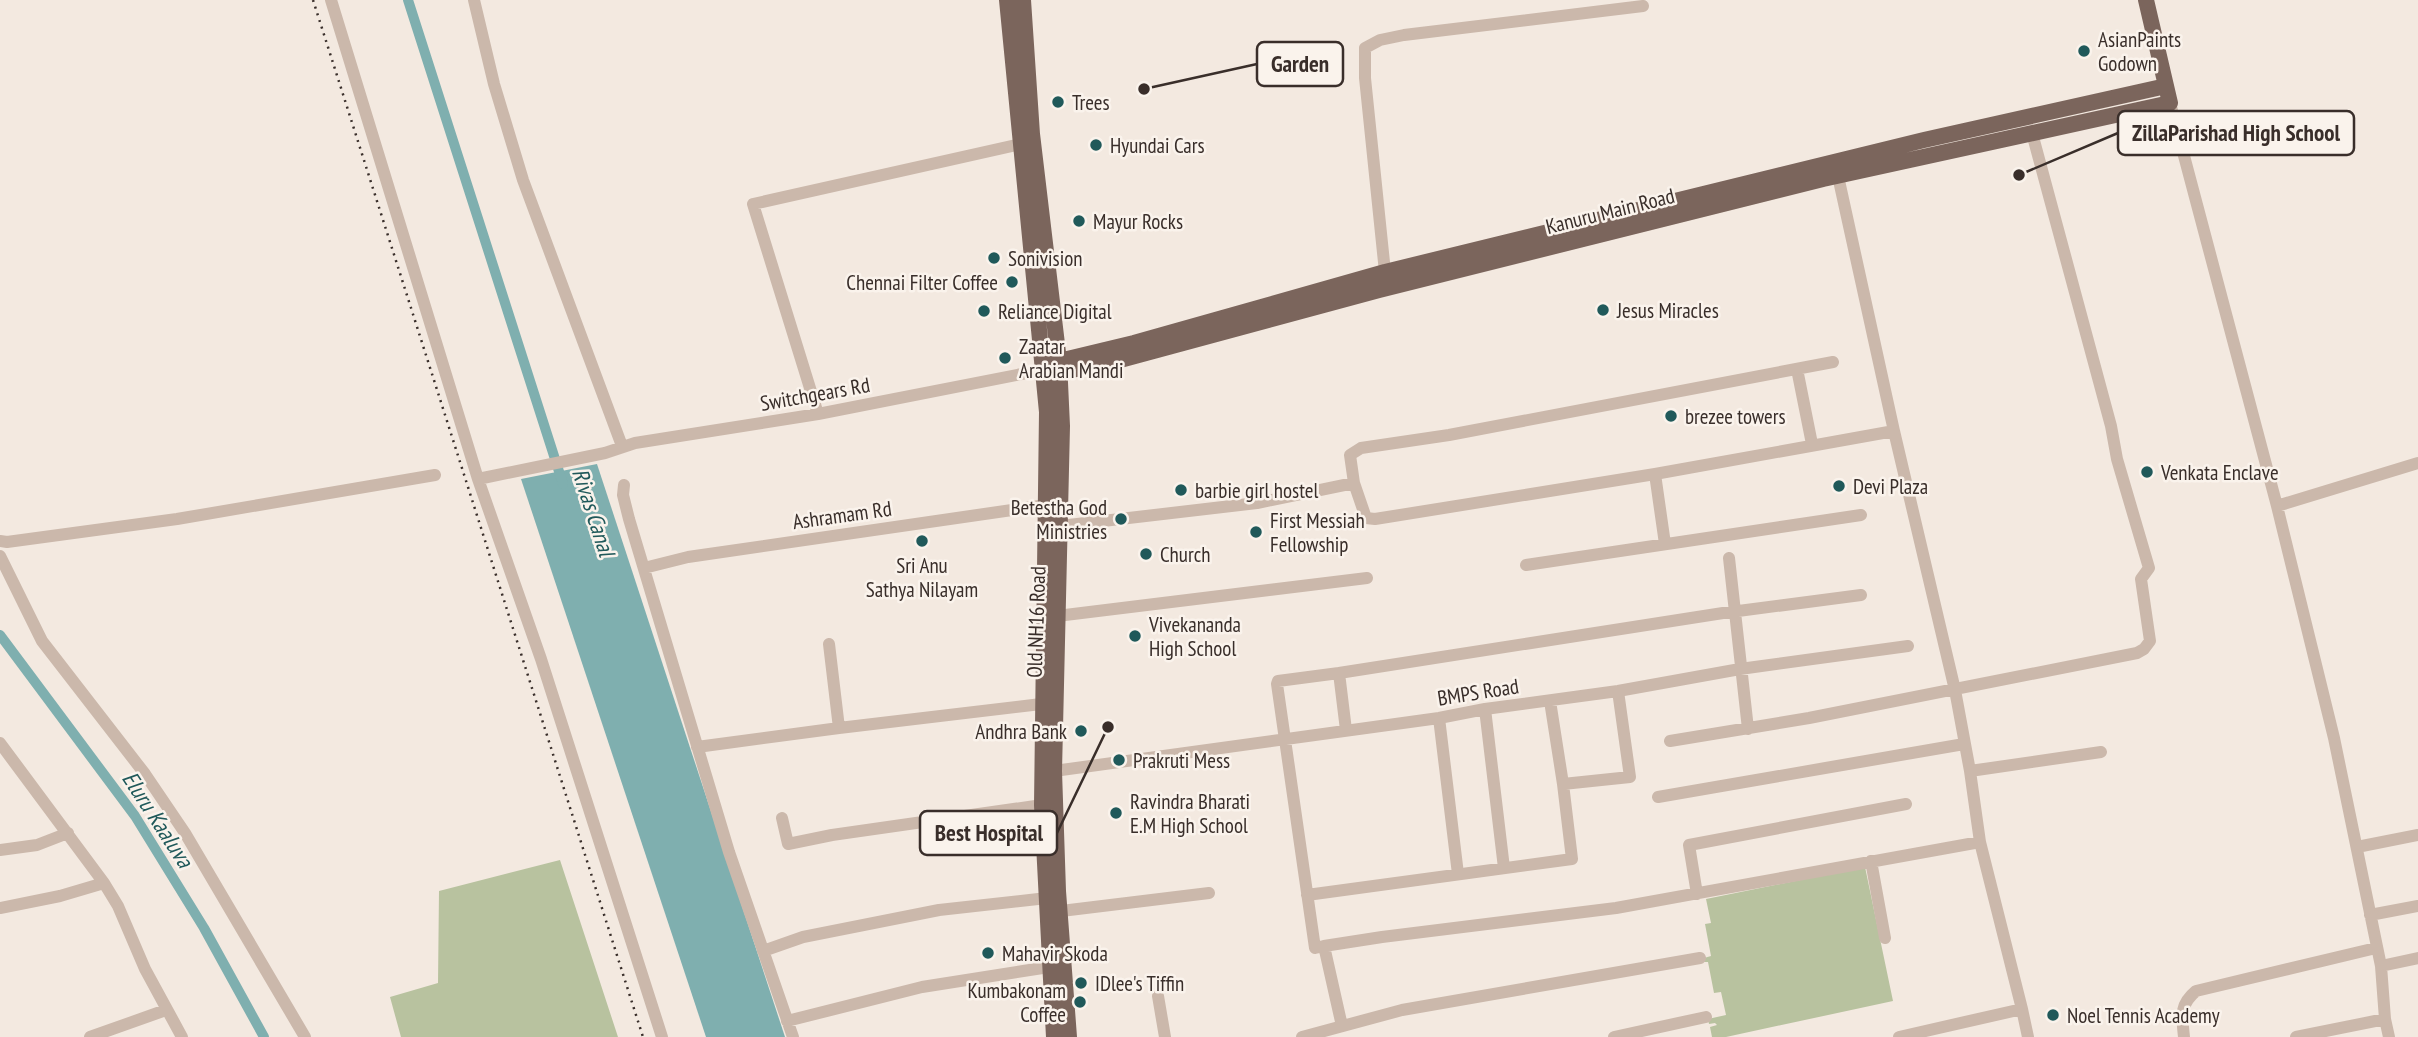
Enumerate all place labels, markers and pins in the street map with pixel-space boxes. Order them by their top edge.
place label: AsianPaints Godown [2098,26,2181,77]
callout: Garden [1257,42,1343,86]
marker: AsianPaints Godown [2076,43,2092,59]
place label: Trees [1072,89,1110,116]
marker: Trees [1050,94,1066,110]
callout: ZillaParishad High School [2118,111,2354,155]
place label: Hyundai Cars [1110,132,1205,159]
marker: Hyundai Cars [1088,137,1104,153]
place label: Mayur Rocks [1093,208,1183,235]
marker: Mayur Rocks [1071,213,1087,229]
place label: Sonivision [1008,245,1083,272]
marker: Sonivision [986,250,1002,266]
place label: Chennai Filter Coffee [846,269,998,296]
marker: Chennai Filter Coffee [1004,274,1020,290]
place label: Jesus Miracles [1616,297,1719,324]
place label: Reliance Digital [998,298,1112,325]
marker: Jesus Miracles [1595,302,1611,318]
marker: Reliance Digital [976,303,992,319]
place label: Zaatar Arabian Mandi [1019,333,1123,384]
marker: Zaatar Arabian Mandi [997,350,1013,366]
place label: brezee towers [1685,403,1786,430]
marker: brezee towers [1663,408,1679,424]
place label: Venkata Enclave [2160,459,2279,486]
marker: Venkata Enclave [2139,464,2155,480]
place label: Devi Plaza [1853,473,1928,500]
place label: barbie girl hostel [1195,477,1318,504]
marker: Devi Plaza [1831,478,1847,494]
marker: barbie girl hostel [1173,482,1189,498]
place label: Betestha God Ministries [1011,494,1107,545]
place label: First Messiah Fellowship [1270,507,1365,558]
marker: Betestha God Ministries [1113,511,1129,527]
marker: First Messiah Fellowship [1248,524,1264,540]
marker: Sri Anu Sathya Nilayam [914,533,930,549]
place label: Church [1160,541,1210,568]
marker: Church [1138,546,1154,562]
place label: Sri Anu Sathya Nilayam [866,552,978,603]
place label: Vivekananda High School [1148,611,1241,662]
marker: Vivekananda High School [1127,628,1143,644]
place label: Andhra Bank [975,718,1067,745]
marker: Andhra Bank [1073,723,1089,739]
place label: Prakruti Mess [1133,747,1230,774]
marker: Prakruti Mess [1111,752,1127,768]
place label: Ravindra Bharati E.M High School [1130,788,1250,839]
marker: Ravindra Bharati E.M High School [1108,805,1124,821]
callout: Best Hospital [920,811,1057,855]
place label: Mahavir Skoda [1002,940,1108,967]
marker: Mahavir Skoda [980,945,996,961]
place label: IDlee's Tiffin [1095,970,1184,997]
marker: IDlee's Tiffin [1073,975,1089,991]
place label: Kumbakonam Coffee [967,977,1066,1028]
marker: Kumbakonam Coffee [1072,994,1088,1010]
place label: Noel Tennis Academy [2067,1002,2220,1029]
marker: Noel Tennis Academy [2045,1007,2061,1023]

